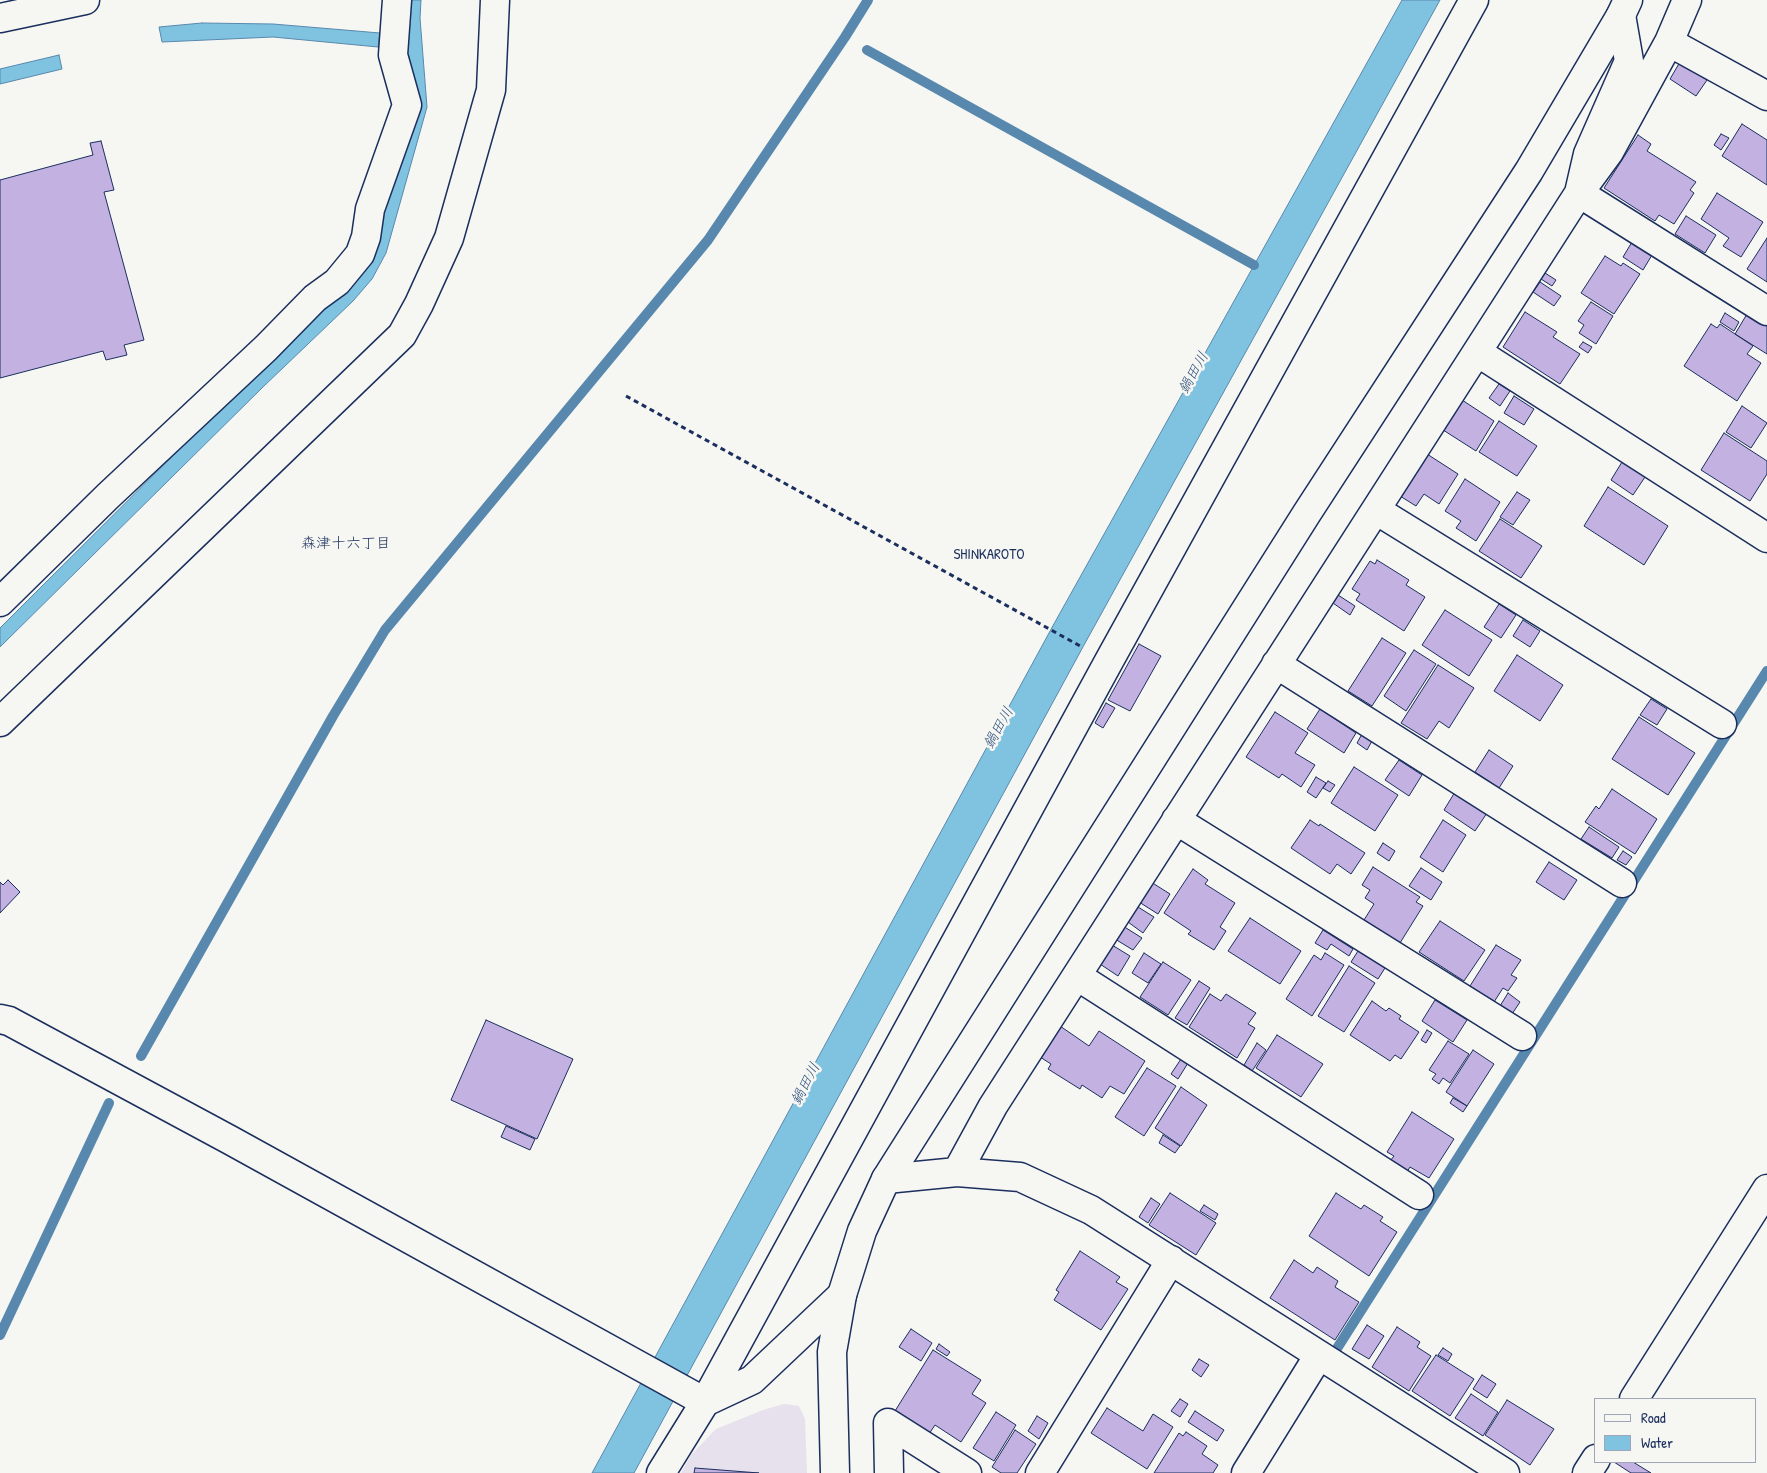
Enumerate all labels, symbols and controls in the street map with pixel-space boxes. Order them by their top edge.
water label: 鍋田川 [1175,349,1213,397]
district label: 森津十六丁目 [301,535,391,553]
district label: SHINKAROTO [947,546,1031,564]
water label: 鍋田川 [980,704,1018,752]
water label: 鍋田川 [787,1060,825,1108]
legend [1594,1398,1757,1463]
text: Road [1641,1407,1666,1428]
text: Water [1641,1432,1673,1453]

